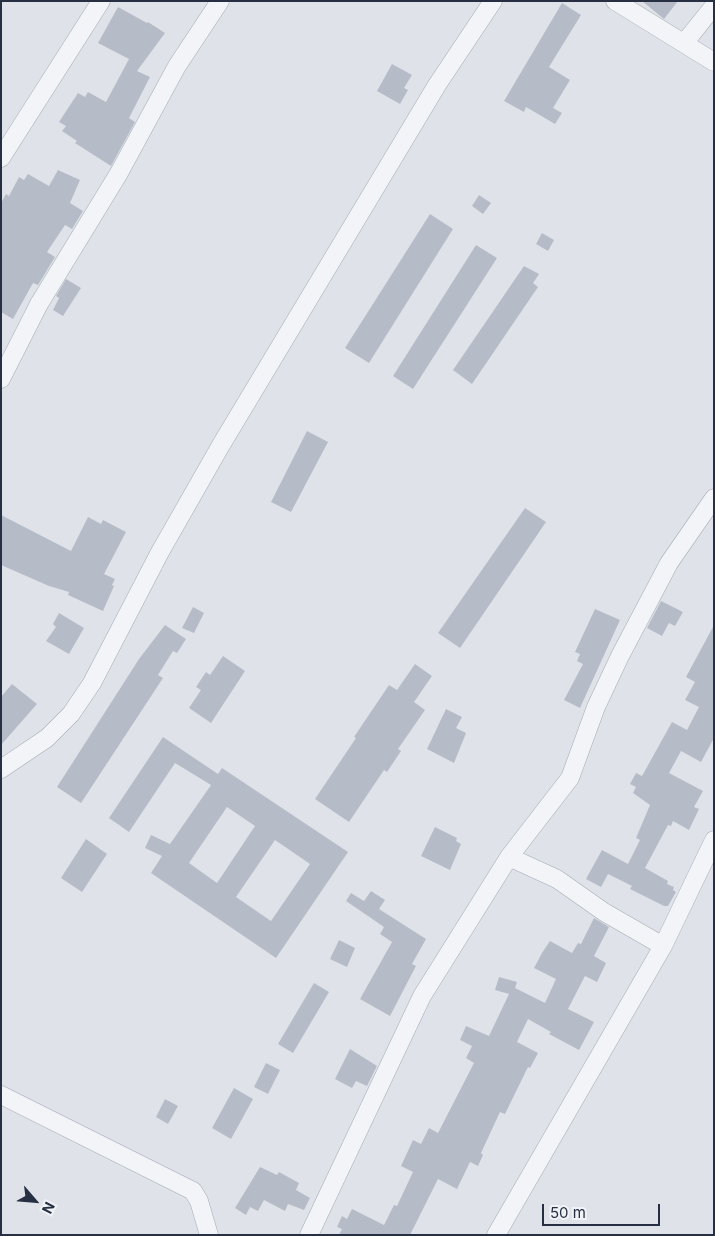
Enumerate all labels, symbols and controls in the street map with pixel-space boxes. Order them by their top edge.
north arrow [10,1176,60,1226]
scale bar [545,1194,662,1226]
text: N [39,1199,59,1217]
text: 50 m [550,1203,586,1222]

